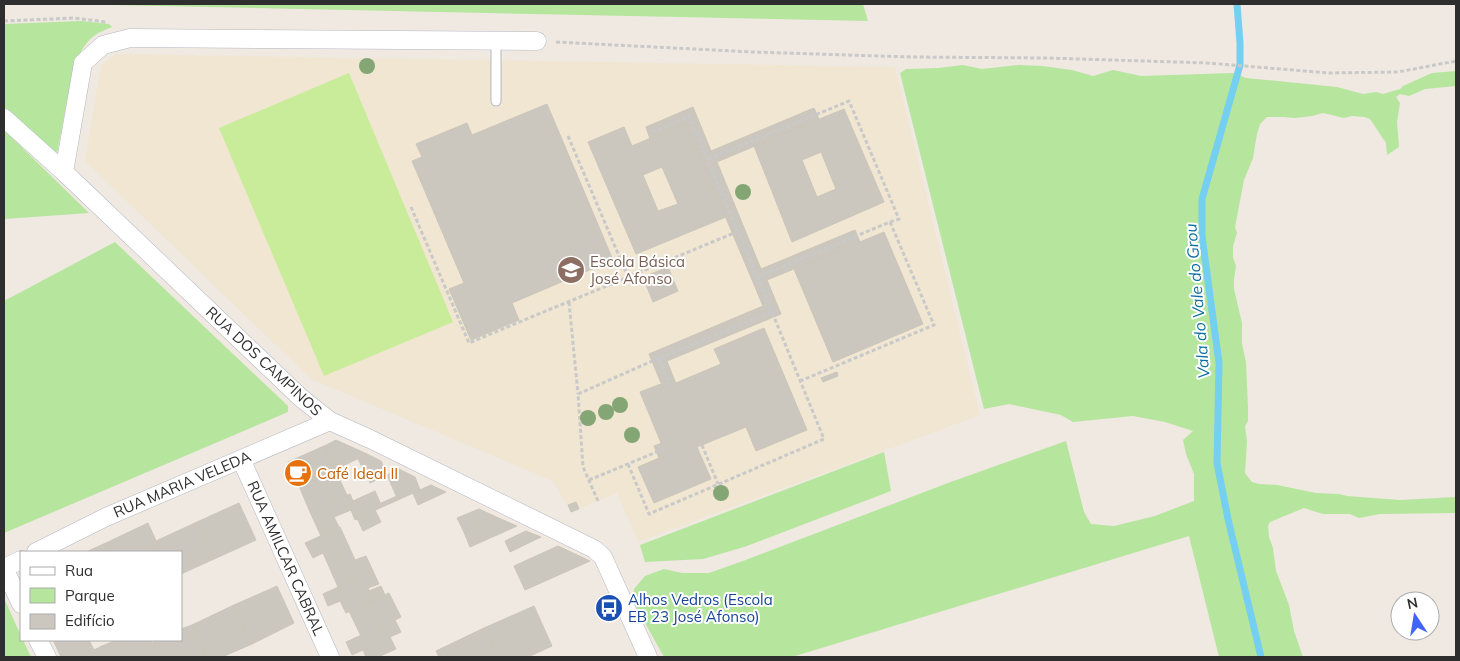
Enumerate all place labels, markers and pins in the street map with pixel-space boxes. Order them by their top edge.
place label: Escola Básica José Afonso [590,252,685,288]
school or university icon: Escola Básica José Afonso [556,255,586,285]
cafe icon: Café Ideal II [283,458,313,488]
place label: Café Ideal II [317,464,398,483]
place label: Alhos Vedros (Escola EB 23 José Afonso) [628,590,773,626]
bus stop icon: Alhos Vedros (Escola EB 23 José Afonso) [594,593,624,623]

